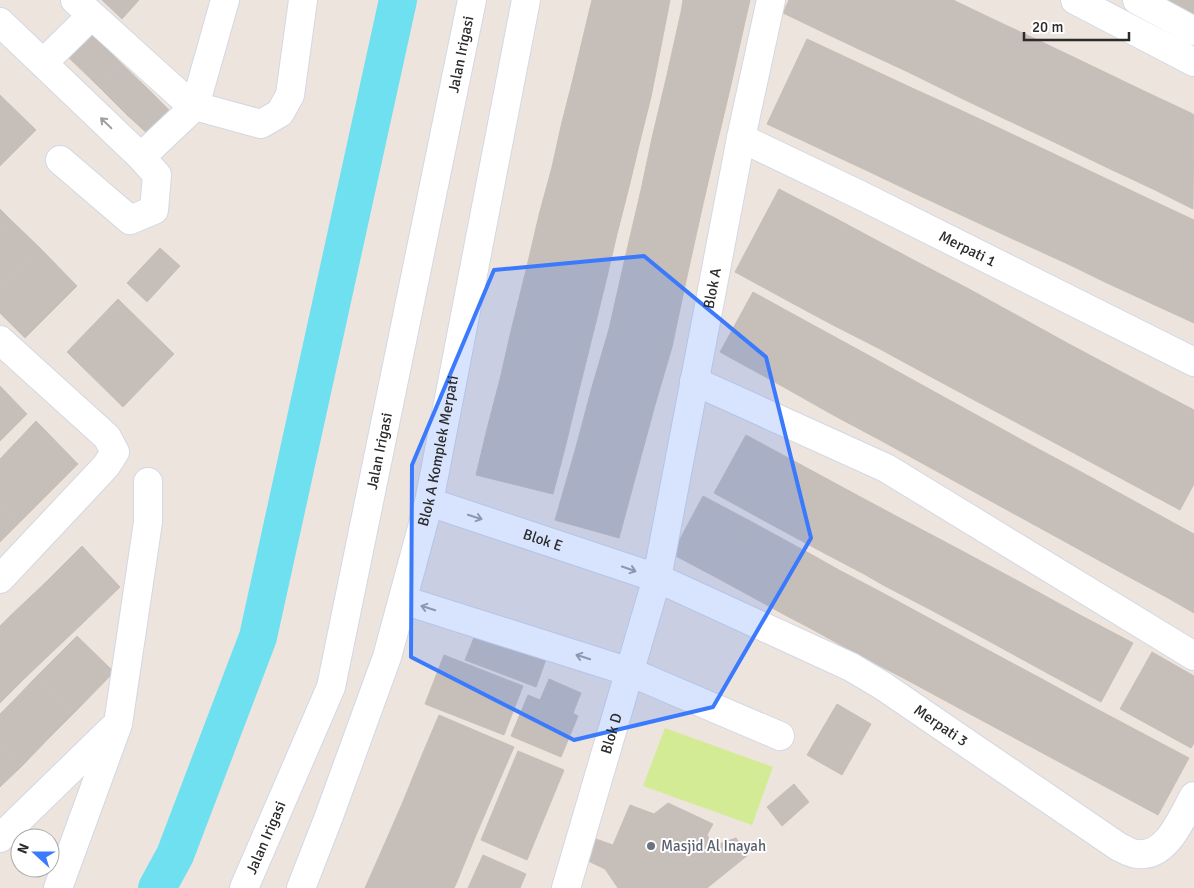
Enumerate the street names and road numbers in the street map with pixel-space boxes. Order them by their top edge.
street label: Jalan Irigasi [444,14,478,94]
street label: Merpati 1 [936,227,999,270]
street label: Blok A [700,266,725,310]
street label: Blok A Komplek Merpati [414,374,462,528]
street label: Jalan Irigasi [363,411,396,491]
street label: Blok E [521,525,565,555]
street label: Merpati 3 [910,701,971,750]
street label: Blok D [597,711,626,756]
street label: Jalan Irigasi [242,798,290,877]

